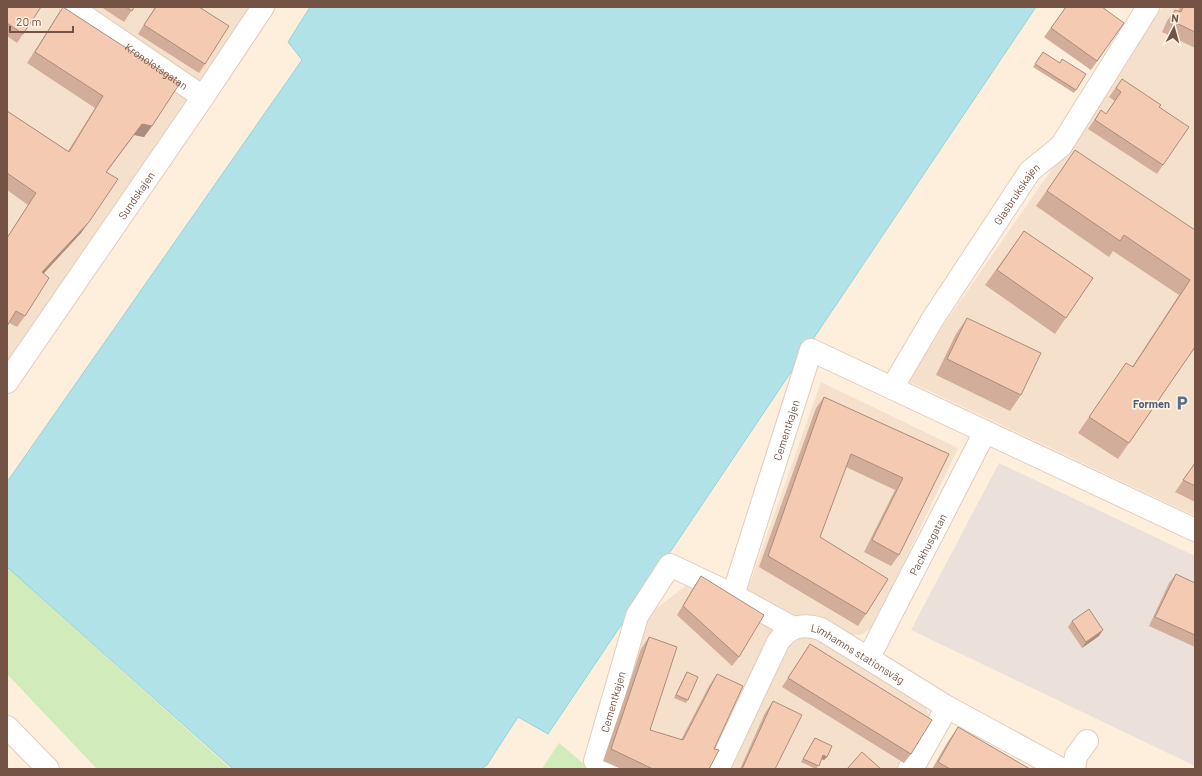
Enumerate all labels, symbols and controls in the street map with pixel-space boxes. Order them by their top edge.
scale bar [10,8,73,34]
north arrow [1154,8,1194,48]
text: N [1171,11,1179,24]
text: 20 m [16,14,42,28]
street label: Kronolotsgatan [123,40,191,92]
street label: Glasbrukskajen [990,160,1042,227]
street label: Sundskajen [115,169,157,221]
parking icon: Formen [1173,394,1191,412]
place label: Formen [1133,397,1170,410]
street label: Cementkajen [770,398,801,462]
street label: Packhusgatan [906,511,948,577]
street label: Limhamns stationsväg [810,620,907,686]
street label: Cementkajen [597,670,627,734]

